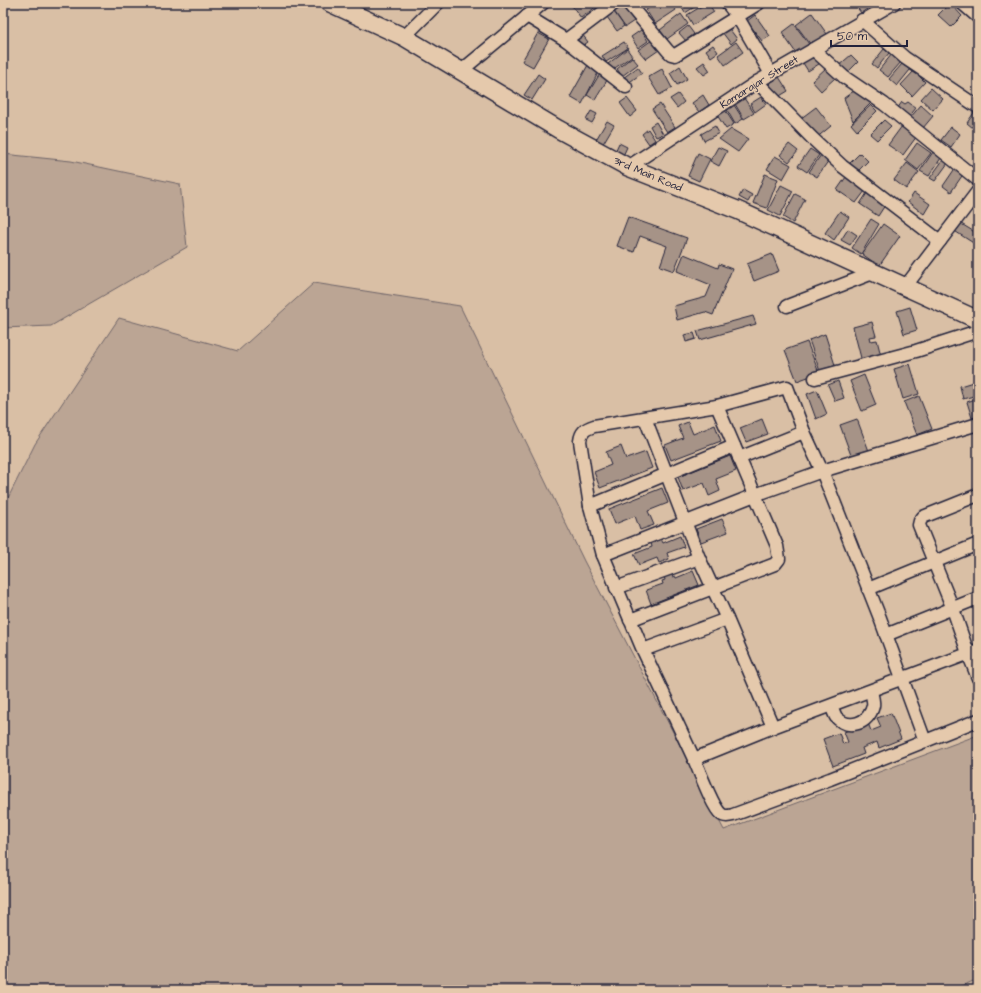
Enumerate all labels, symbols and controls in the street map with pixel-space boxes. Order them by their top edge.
scale bar [831,22,907,48]
text: 50 m [837,28,868,45]
street label: Kamarajar Street [717,51,802,112]
street label: 3rd Main Road [611,153,685,195]

